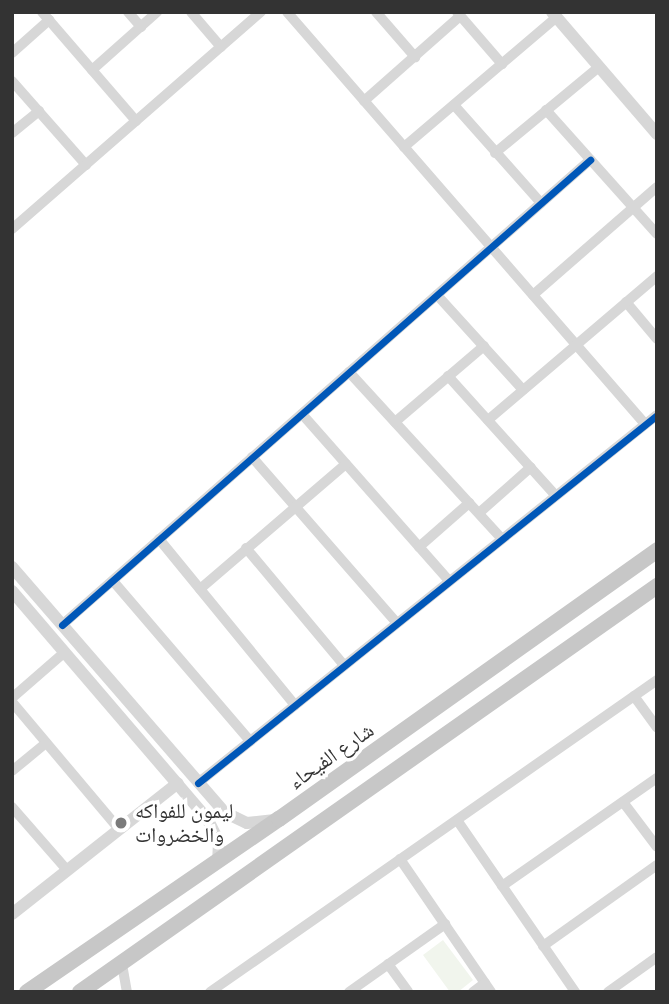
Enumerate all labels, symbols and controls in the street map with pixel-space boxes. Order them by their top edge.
street label: شارع الفيحاء [283,717,379,795]
place label: ليمون للفواكه والخضروات [135,798,234,848]
marker: ليمون للفواكه والخضروات [113,815,129,831]

